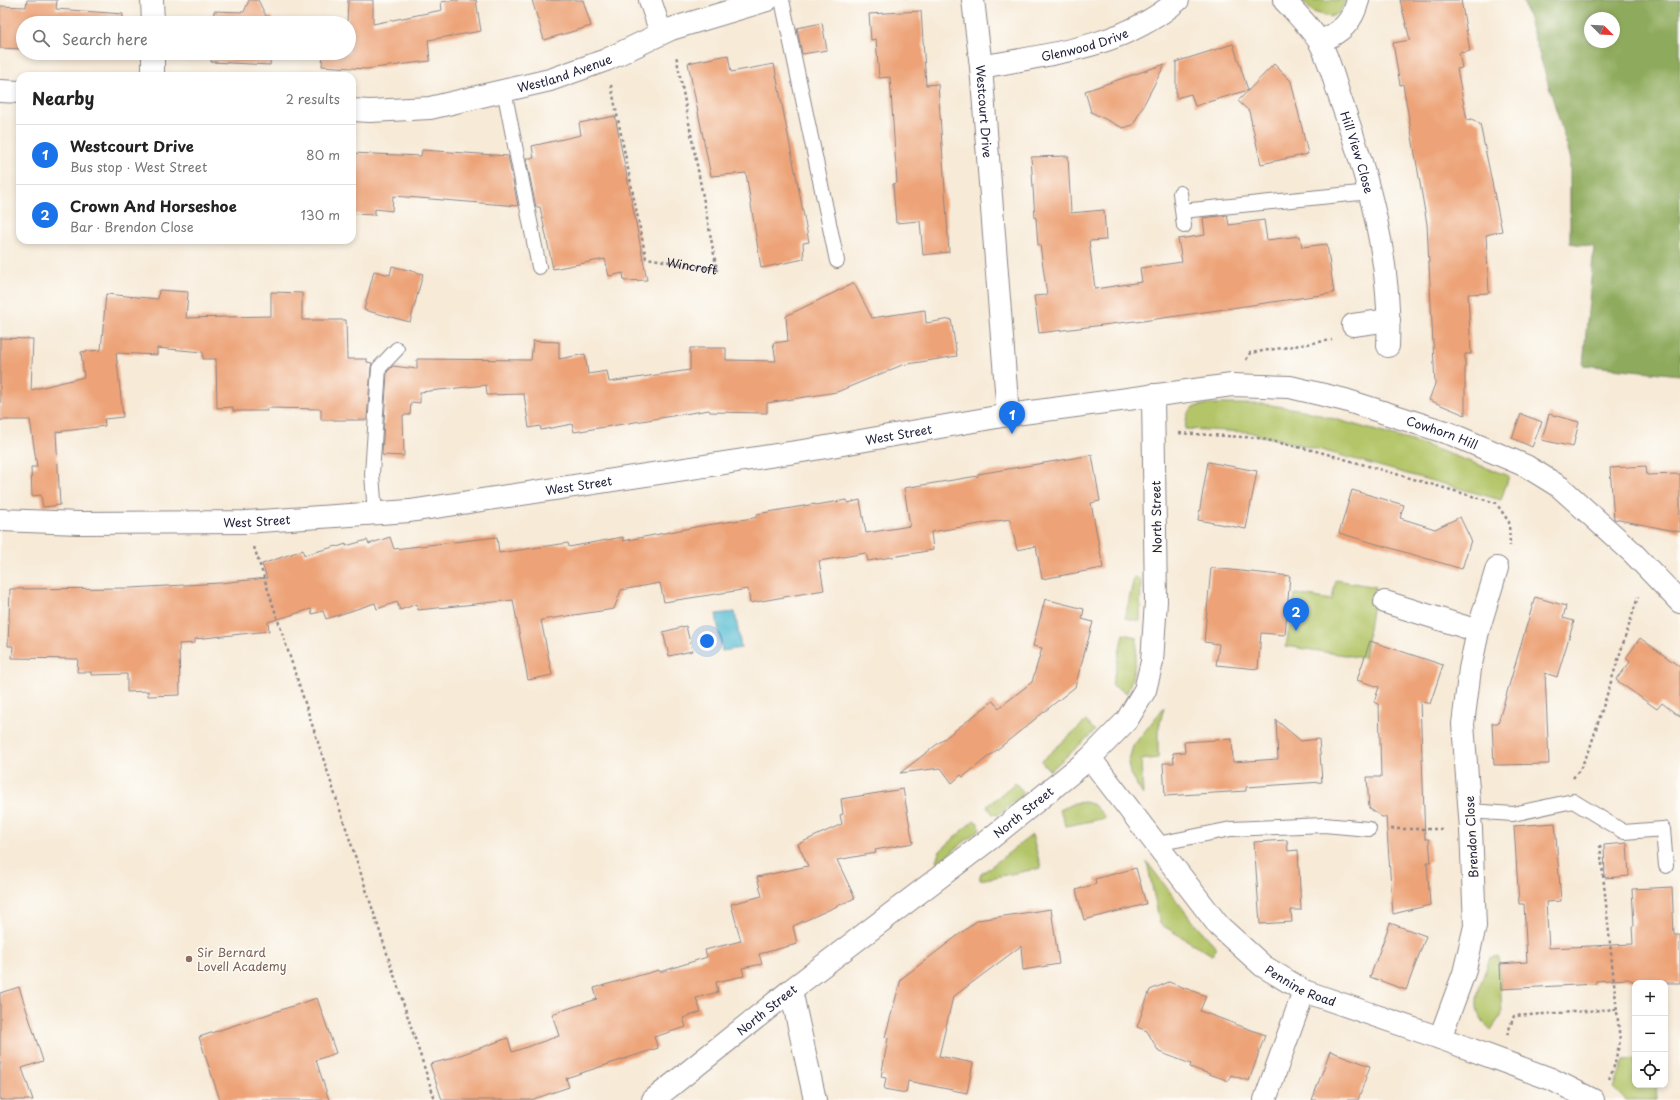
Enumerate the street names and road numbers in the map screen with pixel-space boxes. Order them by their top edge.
street label: Glenwood Drive [1039,24,1131,65]
street label: Westland Avenue [515,49,615,96]
street label: Westcourt Drive [972,64,997,159]
street label: Hill View Close [1336,109,1379,196]
street label: Wincroft [665,253,719,279]
street label: Cowhorn Hill [1404,411,1481,453]
street label: West Street [864,420,933,449]
street label: West Street [544,471,613,499]
street label: North Street [1146,481,1166,553]
street label: West Street [223,510,291,531]
street label: North Street [989,782,1057,842]
street label: Brendon Close [1460,796,1482,878]
street label: Pennine Road [1262,960,1339,1010]
street label: North Street [732,980,800,1039]

